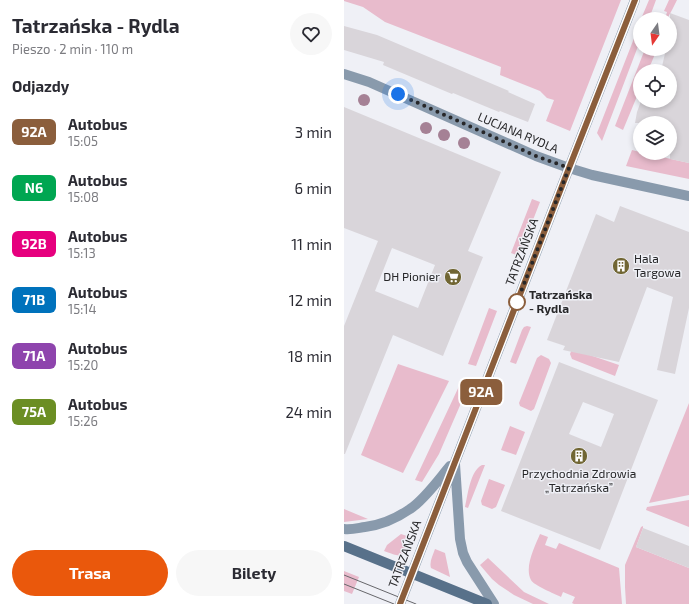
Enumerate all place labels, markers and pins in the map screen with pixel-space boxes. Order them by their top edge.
place label: Hala Targowa [634,251,681,279]
building icon: Hala Targowa [611,256,631,276]
supermarket icon: DH Pionier [443,267,463,287]
place label: DH Pionier [383,269,440,283]
place label: Tatrzańska - Rydla [529,287,592,316]
marker: Tatrzańska - Rydla [508,293,526,311]
building icon: Przychodnia Zdrowia „Tatrzańska” [569,446,589,466]
place label: Przychodnia Zdrowia „Tatrzańska” [522,466,636,494]

